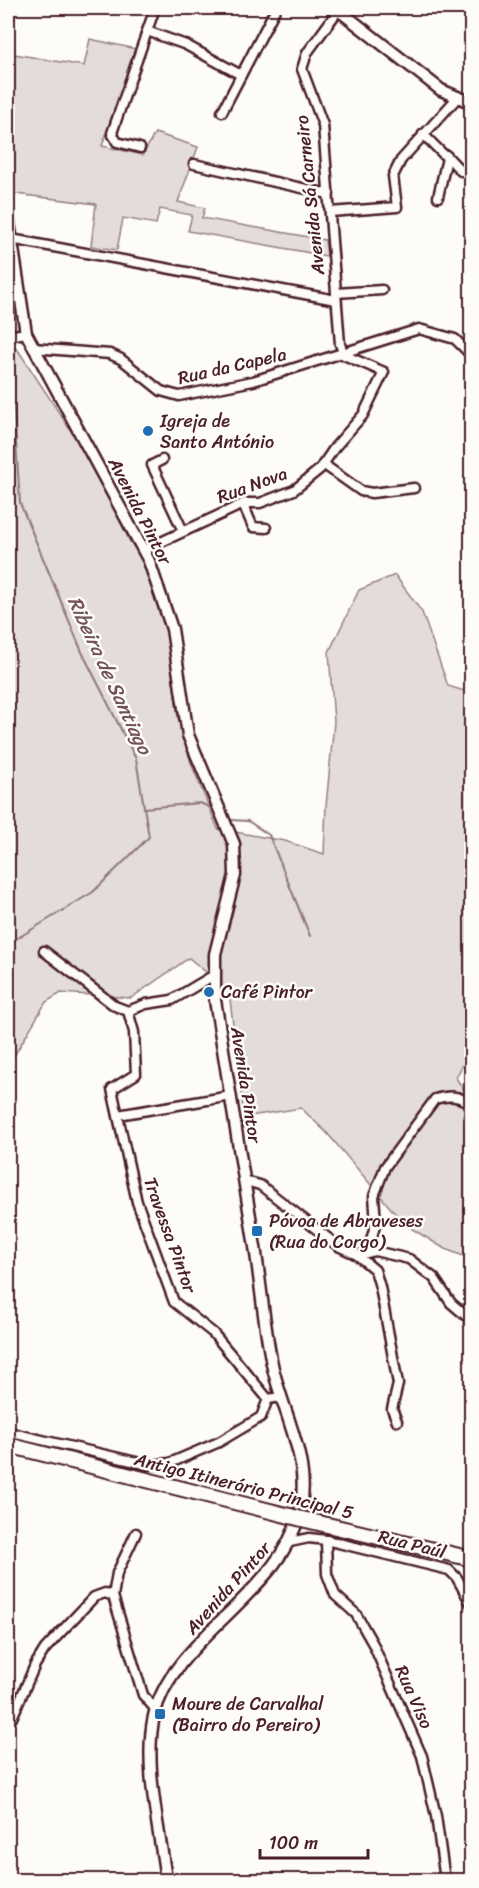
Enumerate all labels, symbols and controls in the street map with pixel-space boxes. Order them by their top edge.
street label: Avenida Sá Carneiro [286,114,334,277]
street label: Rua da Capela [174,338,290,394]
place label: Igreja de Santo António [159,405,274,458]
marker: Igreja de Santo António [141,424,155,438]
street label: Avenida Pintor [99,451,182,572]
street label: Rua Nova [212,457,292,513]
water label: Ribeira de Santiago [57,590,162,761]
place label: Café Pintor [221,976,314,1008]
marker: Café Pintor [202,985,216,999]
street label: Avenida Pintor [221,1024,271,1147]
street label: Travessa Pintor [134,1173,206,1299]
place label: Póvoa de Abraveses (Rua do Corgo) [269,1205,424,1258]
marker: Póvoa de Abraveses (Rua do Corgo) [250,1224,264,1238]
street label: Antigo Itinerário Principal 5 [130,1443,357,1529]
street label: Rua Paúl [375,1520,450,1568]
street label: Avenida Pintor [176,1533,280,1643]
street label: Rua Viso [386,1660,442,1734]
place label: Moure de Carvalhal (Bairro do Pereiro) [172,1688,324,1741]
marker: Moure de Carvalhal (Bairro do Pereiro) [153,1707,167,1721]
scale bar [260,1822,368,1860]
text: 100 m [269,1827,318,1859]

